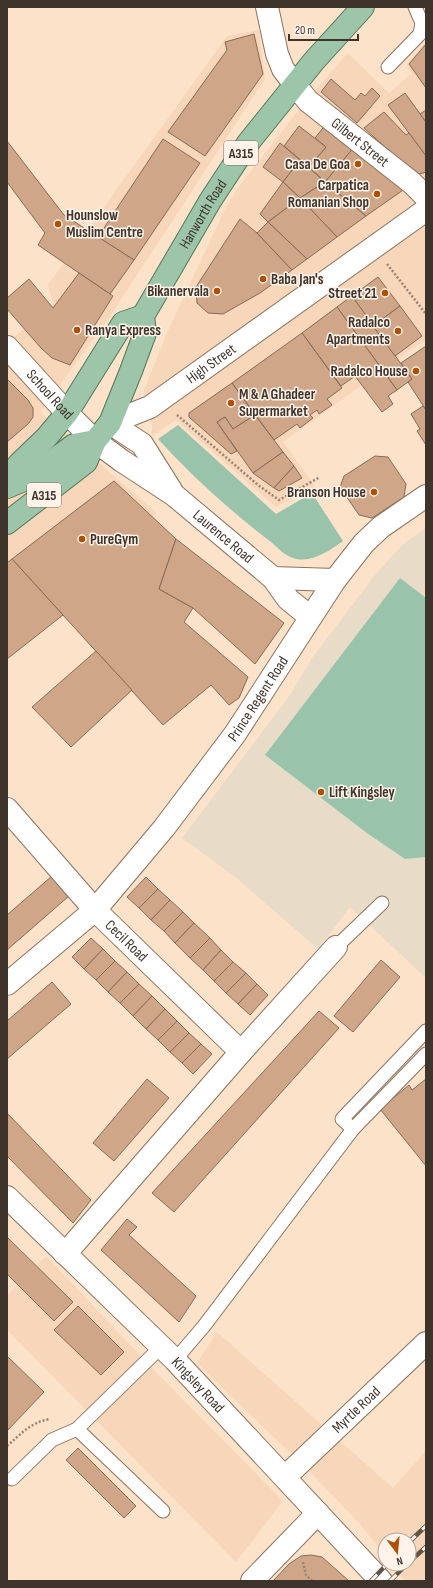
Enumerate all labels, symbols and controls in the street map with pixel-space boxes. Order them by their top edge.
scale bar [289,16,358,42]
text: 20 m [295,23,315,38]
street label: Gilbert Street [327,113,393,171]
road number: A315 [224,141,258,165]
place label: Casa De Goa [285,155,350,174]
marker: Casa De Goa [353,159,363,169]
street label: Hanworth Road [175,176,231,252]
place label: Carpatica Romanian Shop [288,176,369,212]
marker: Carpatica Romanian Shop [372,189,382,199]
place label: Hounslow Muslim Centre [66,206,143,242]
marker: Hounslow Muslim Centre [53,219,63,229]
place label: Baba Jan's [271,270,324,289]
marker: Baba Jan's [258,274,268,284]
place label: Bikanervala [147,282,209,301]
place label: Street 21 [328,284,377,303]
marker: Bikanervala [212,286,222,296]
marker: Street 21 [380,288,390,298]
place label: Radalco Apartments [325,313,390,349]
place label: Ranya Express [85,321,161,340]
marker: Ranya Express [72,325,82,335]
marker: Radalco Apartments [393,326,403,336]
street label: High Street [182,339,240,388]
place label: Radalco House [331,362,408,381]
street label: School Road [22,365,78,424]
marker: Radalco House [411,366,421,376]
place label: M & A Ghadeer Supermarket [239,385,316,421]
marker: M & A Ghadeer Supermarket [226,398,236,408]
road number: A315 [27,483,61,507]
place label: Branson House [287,483,366,502]
marker: Branson House [369,487,379,497]
street label: Laurence Road [189,506,258,567]
place label: PureGym [90,530,138,549]
marker: PureGym [77,534,87,544]
street label: Prince Regent Road [223,653,292,745]
place label: Lift Kingsley [329,783,396,802]
marker: Lift Kingsley [316,787,326,797]
street label: Cecil Road [101,916,152,966]
street label: Kingsley Road [168,1353,229,1417]
street label: Myrtle Road [328,1382,384,1437]
north arrow [377,1532,417,1572]
text: N [395,1554,404,1568]

